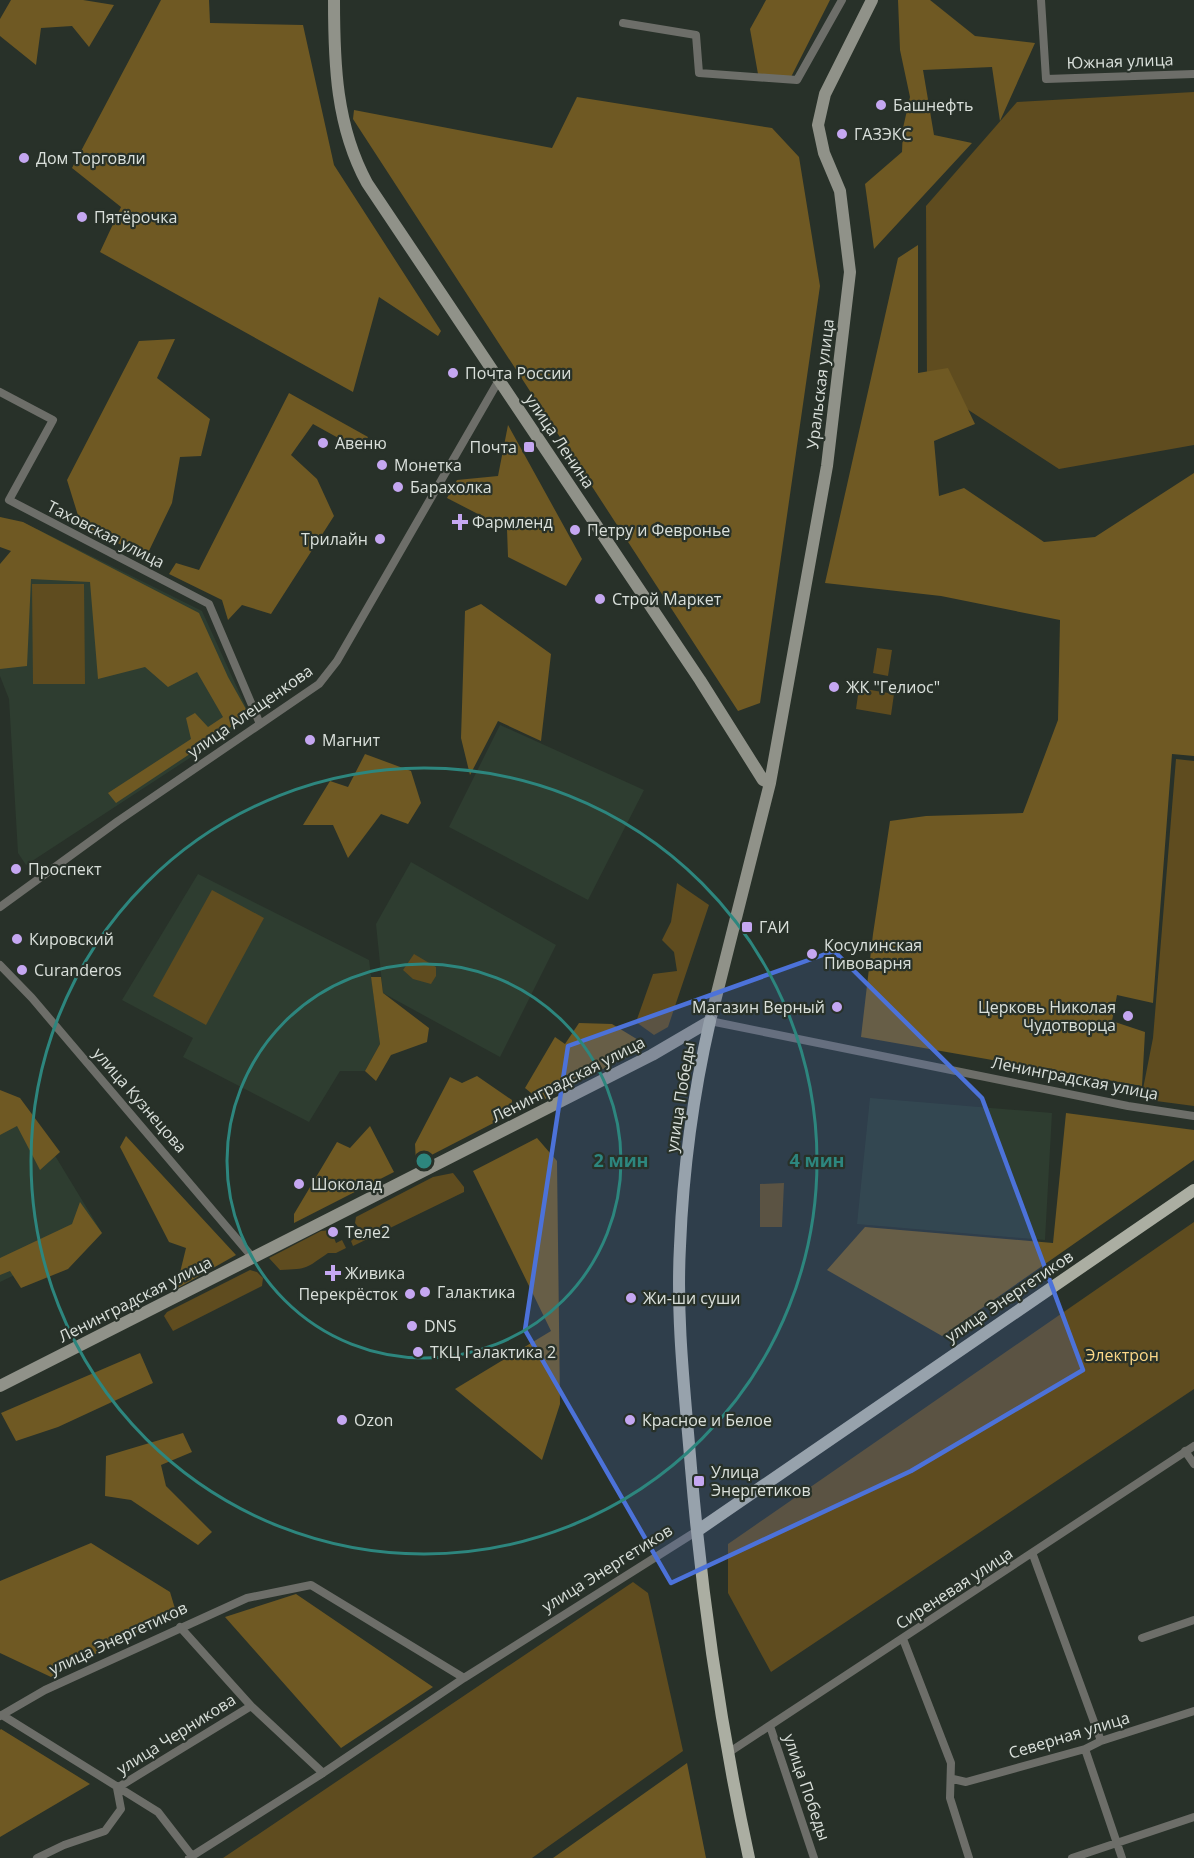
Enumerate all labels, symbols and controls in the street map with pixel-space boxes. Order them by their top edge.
street label: Южная улица [1066,48,1174,74]
place label: Башнефть [893,94,973,116]
marker: Башнефть [874,98,888,112]
place label: ГАЗЭКС [854,123,912,145]
marker: ГАЗЭКС [835,127,849,141]
place label: Дом Торговли [36,147,146,169]
marker: Дом Торговли [17,151,31,165]
place label: Пятёрочка [94,206,177,228]
marker: Пятёрочка [75,210,89,224]
street label: Уральская улица [801,318,839,450]
place label: Почта России [465,362,571,384]
marker: Почта России [446,366,460,380]
street label: улица Ленина [520,389,600,493]
place label: Авеню [335,432,387,454]
marker: Авеню [316,436,330,450]
place label: Почта [470,436,517,458]
marker: Почта [522,440,536,454]
place label: Монетка [394,454,462,476]
marker: Монетка [375,458,389,472]
place label: Барахолка [410,476,492,498]
marker: Барахолка [391,480,405,494]
street label: Таховская улица [44,495,168,573]
place label: Фармленд [472,511,553,533]
marker: Фармленд [453,515,467,529]
place label: Петру и Февронье [587,519,730,541]
marker: Петру и Февронье [568,523,582,537]
place label: Трилайн [301,528,368,550]
marker: Трилайн [373,532,387,546]
place label: Строй Маркет [612,588,722,610]
marker: Строй Маркет [593,592,607,606]
street label: улица Алещенкова [183,660,317,762]
place label: ЖК "Гелиос" [846,676,940,698]
marker: ЖК "Гелиос" [827,680,841,694]
place label: Магнит [322,729,380,751]
marker: Магнит [303,733,317,747]
place label: Проспект [28,858,102,880]
marker: Проспект [9,862,23,876]
place label: ГАИ [759,916,790,938]
marker: ГАИ [740,920,754,934]
place label: Кировский [29,928,114,950]
marker: Кировский [10,932,24,946]
place label: Косулинская Пивоварня [824,934,922,974]
marker: Косулинская Пивоварня [805,947,819,961]
place label: Curanderos [34,959,122,981]
marker: Curanderos [15,963,29,977]
place label: Магазин Верный [692,996,825,1018]
place label: Церковь Николая Чудотворца [978,996,1116,1036]
marker: Магазин Верный [830,1000,844,1014]
marker: Церковь Николая Чудотворца [1121,1009,1135,1023]
street label: Ленинградская улица [487,1031,649,1127]
street label: улица Победы [660,1040,700,1154]
street label: улица Кузнецова [88,1043,192,1157]
street label: Ленинградская улица [990,1051,1160,1105]
text: 2 мин [593,1148,649,1172]
text: 4 мин [789,1148,845,1172]
centre of rings [414,1151,434,1171]
place label: Шоколад [311,1173,382,1195]
marker: Шоколад [292,1177,306,1191]
place label: Теле2 [345,1221,390,1243]
marker: Теле2 [326,1225,340,1239]
street label: улица Энергетиков [941,1245,1077,1347]
street label: Ленинградская улица [54,1251,216,1347]
place label: Живика [345,1262,405,1284]
marker: Живика [326,1266,340,1280]
place label: Галактика [437,1281,515,1303]
place label: Перекрёсток [298,1283,399,1305]
marker: Галактика [418,1285,432,1299]
marker: Перекрёсток [403,1287,417,1301]
place label: Жи-ши суши [643,1287,740,1309]
marker: Жи-ши суши [624,1291,638,1305]
place label: DNS [424,1315,457,1337]
marker: DNS [405,1319,419,1333]
place label: ТКЦ Галактика 2 [430,1341,556,1363]
park label: Электрон [1085,1344,1159,1366]
marker: ТКЦ Галактика 2 [411,1345,425,1359]
place label: Ozon [354,1409,393,1431]
place label: Красное и Белое [642,1409,772,1431]
marker: Ozon [335,1413,349,1427]
marker: Красное и Белое [623,1413,637,1427]
place label: Улица Энергетиков [711,1461,811,1501]
marker: Улица Энергетиков [692,1474,706,1488]
street label: улица Энергетиков [538,1519,676,1617]
street label: Сиреневая улица [891,1542,1017,1634]
street label: улица Энергетиков [45,1596,191,1680]
street label: улица Черникова [112,1688,240,1780]
street label: Северная улица [1006,1706,1132,1764]
street label: улица Победы [778,1731,836,1843]

